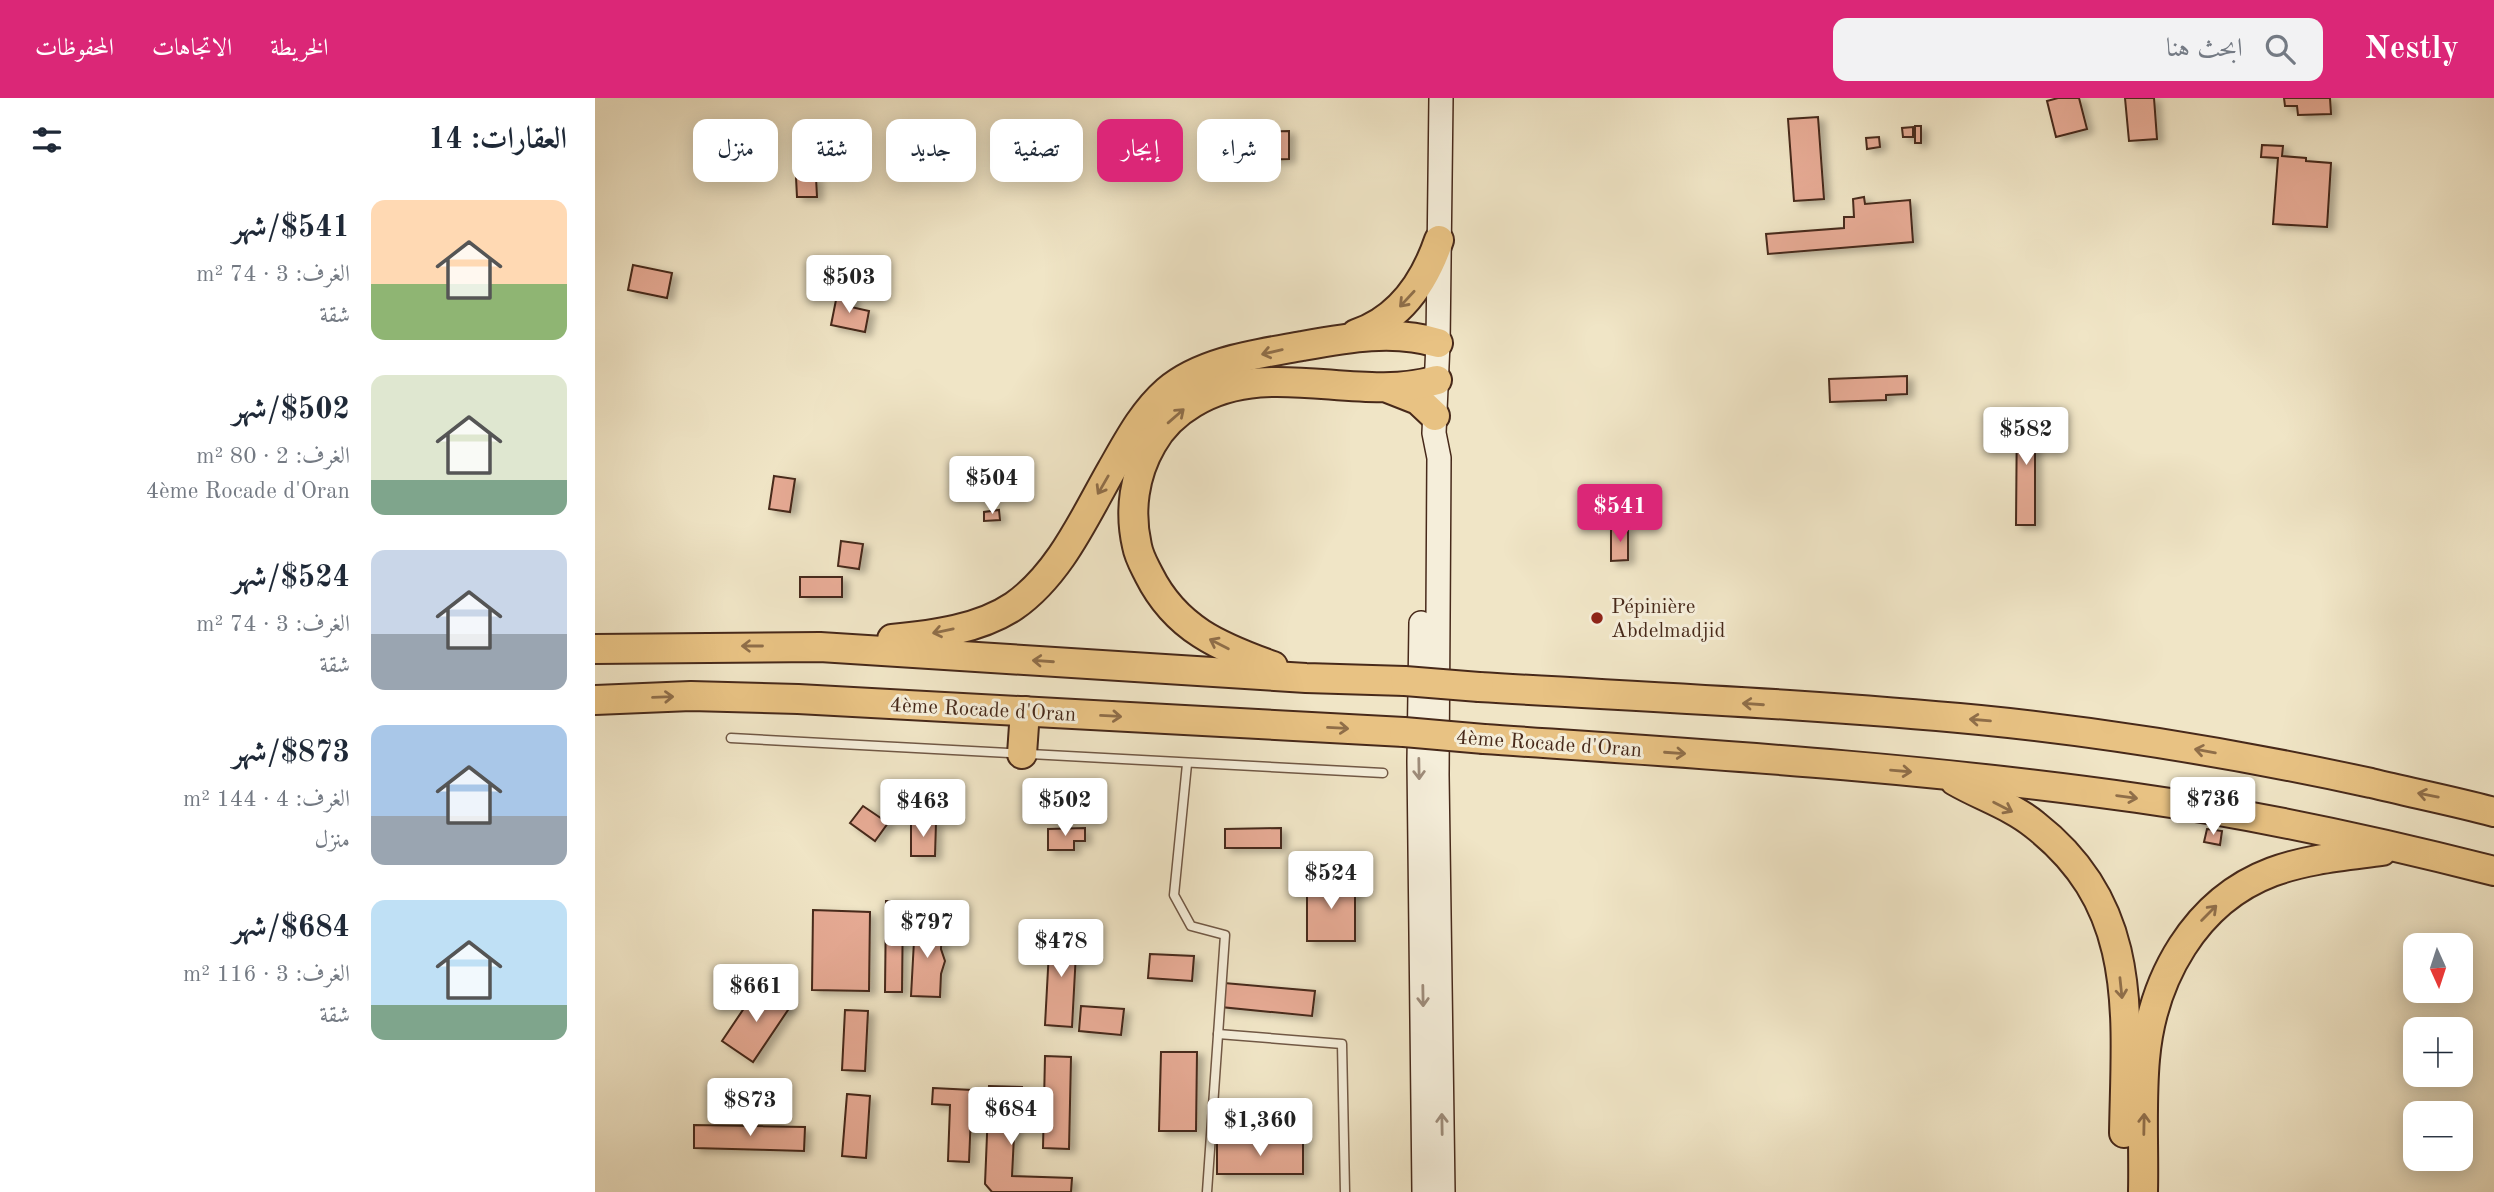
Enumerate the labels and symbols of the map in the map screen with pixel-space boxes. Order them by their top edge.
pin: $503 [808,256,890,315]
one-way arrow [1398,290,1415,307]
one-way arrow [1262,346,1284,359]
one-way arrow [1167,408,1185,424]
pin: $582 [1985,408,2067,467]
pin: $504 [951,456,1033,516]
one-way arrow [1096,474,1110,494]
pin: $541 [1579,484,1661,544]
place label: Pépinière Abdelmadjid [1611,597,1725,642]
marker: Pépinière Abdelmadjid [1589,610,1605,626]
one-way arrow [932,625,955,639]
one-way arrow [1209,637,1230,651]
one-way arrow [741,639,764,653]
one-way arrow [1033,654,1055,667]
one-way arrow [651,691,674,704]
street label: 4ème Rocade d'Oran [889,695,1077,726]
one-way arrow [1742,697,1764,710]
one-way arrow [1099,709,1122,722]
one-way arrow [1969,714,1991,727]
one-way arrow [1326,722,1349,735]
street label: 4ème Rocade d'Oran [1455,728,1643,761]
one-way arrow [2194,744,2217,757]
one-way arrow [1663,746,1686,759]
one-way arrow [1413,757,1426,780]
one-way arrow [1890,765,1912,778]
pin: $502 [1024,778,1106,838]
pin: $736 [2172,778,2254,837]
pin: $463 [882,780,964,839]
one-way arrow [2417,787,2440,801]
one-way arrow [2116,790,2138,803]
one-way arrow [1993,800,2013,814]
pin: $524 [1290,852,1372,911]
pin: $797 [886,900,968,960]
one-way arrow [2200,905,2217,922]
pin: $478 [1020,920,1102,979]
north arrow [2403,933,2473,1003]
pin: $661 [715,964,797,1024]
one-way arrow [2115,976,2128,998]
one-way arrow [1416,985,1430,1008]
pin: $873 [709,1079,791,1138]
pin: $684 [970,1088,1052,1147]
pin: $1,360 [1203,1098,1317,1158]
one-way arrow [1435,1113,1449,1136]
one-way arrow [2137,1113,2151,1136]

